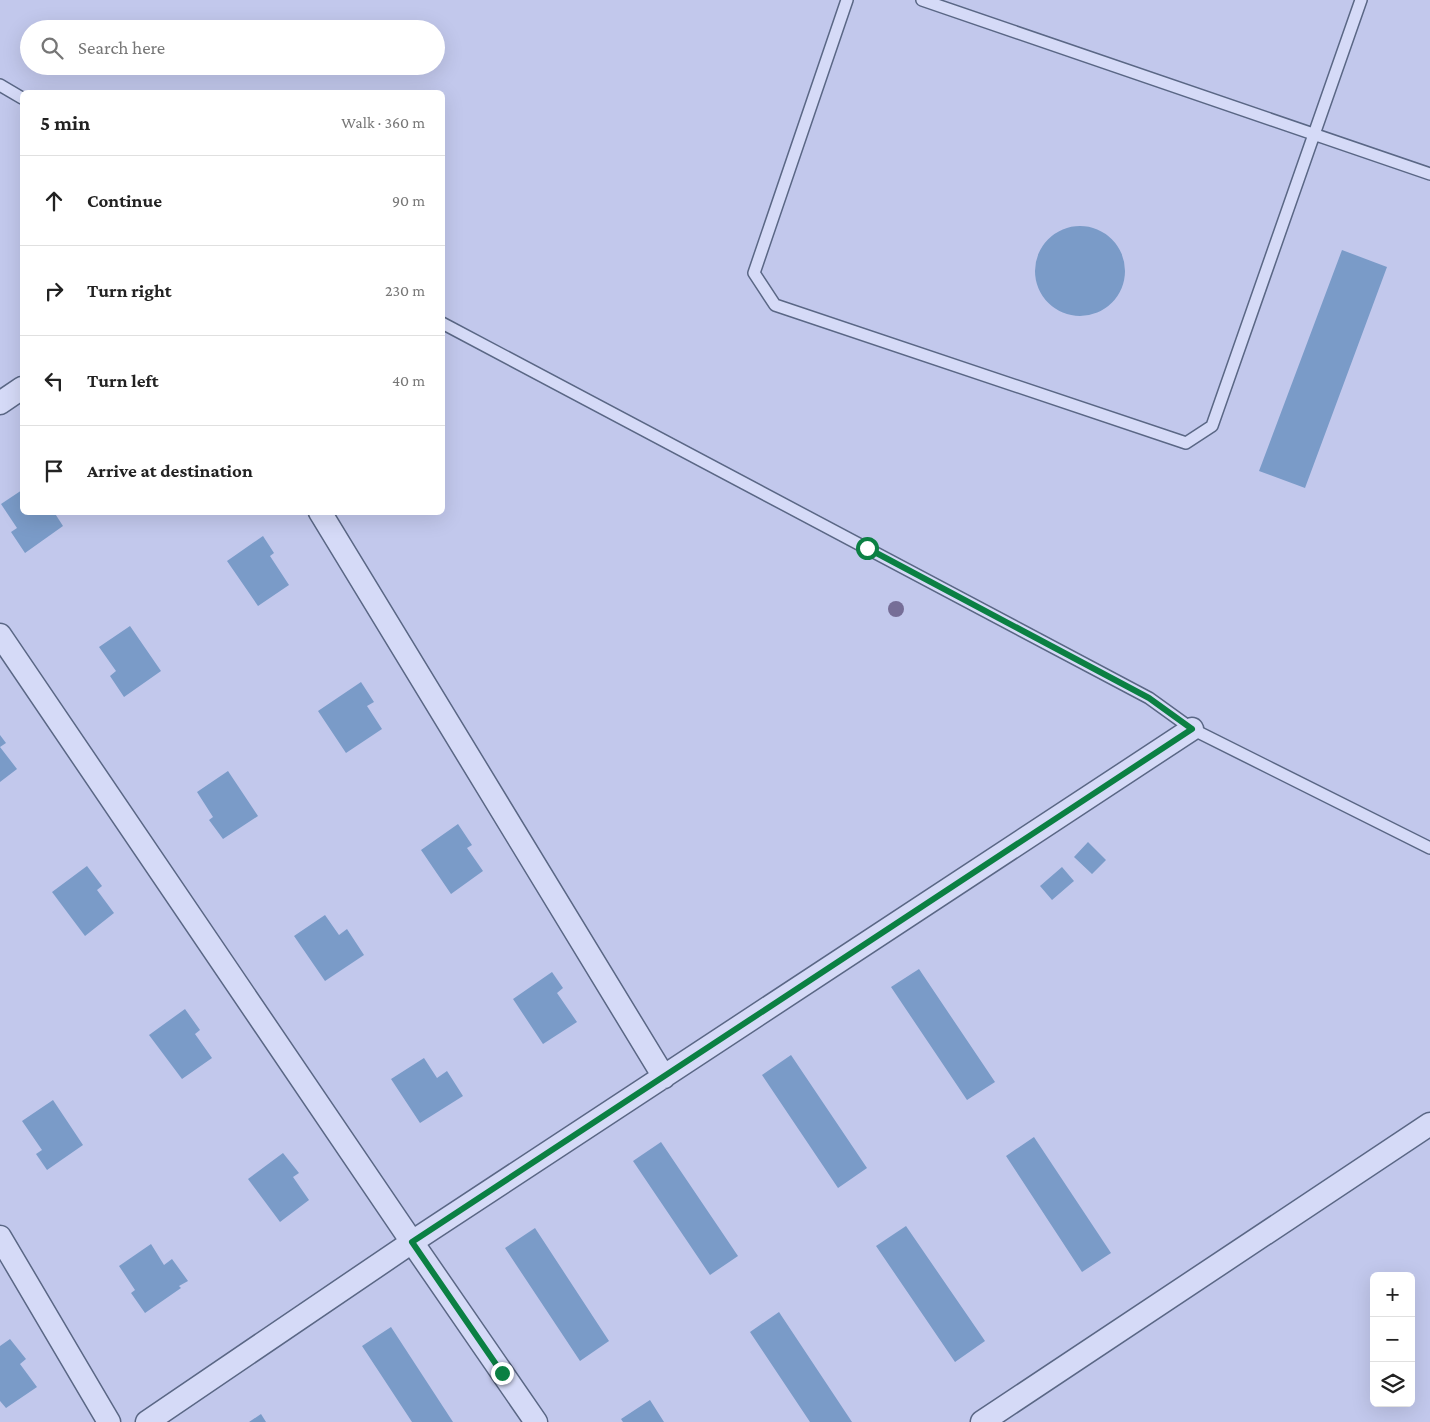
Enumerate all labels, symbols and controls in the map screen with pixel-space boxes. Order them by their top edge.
search box [20,20,445,75]
icon: search [38,34,66,62]
text: Search here [78,37,165,58]
text: 5 min [40,111,90,135]
text: Walk · 360 m [341,114,425,131]
icon: ahead [40,187,68,215]
text: Continue [87,190,162,211]
text: 90 m [392,192,425,209]
icon: right [40,277,68,305]
text: Turn right [87,280,172,301]
text: 230 m [385,282,425,299]
icon: left [40,367,68,395]
text: Turn left [87,370,159,391]
text: 40 m [392,372,425,389]
icon: arrive [40,457,68,485]
text: Arrive at destination [87,460,253,481]
route start [856,537,879,560]
map controls [1370,1272,1415,1407]
button: + [1370,1272,1415,1317]
button: − [1370,1317,1415,1362]
route end [491,1362,514,1385]
button: layers [1370,1362,1415,1407]

